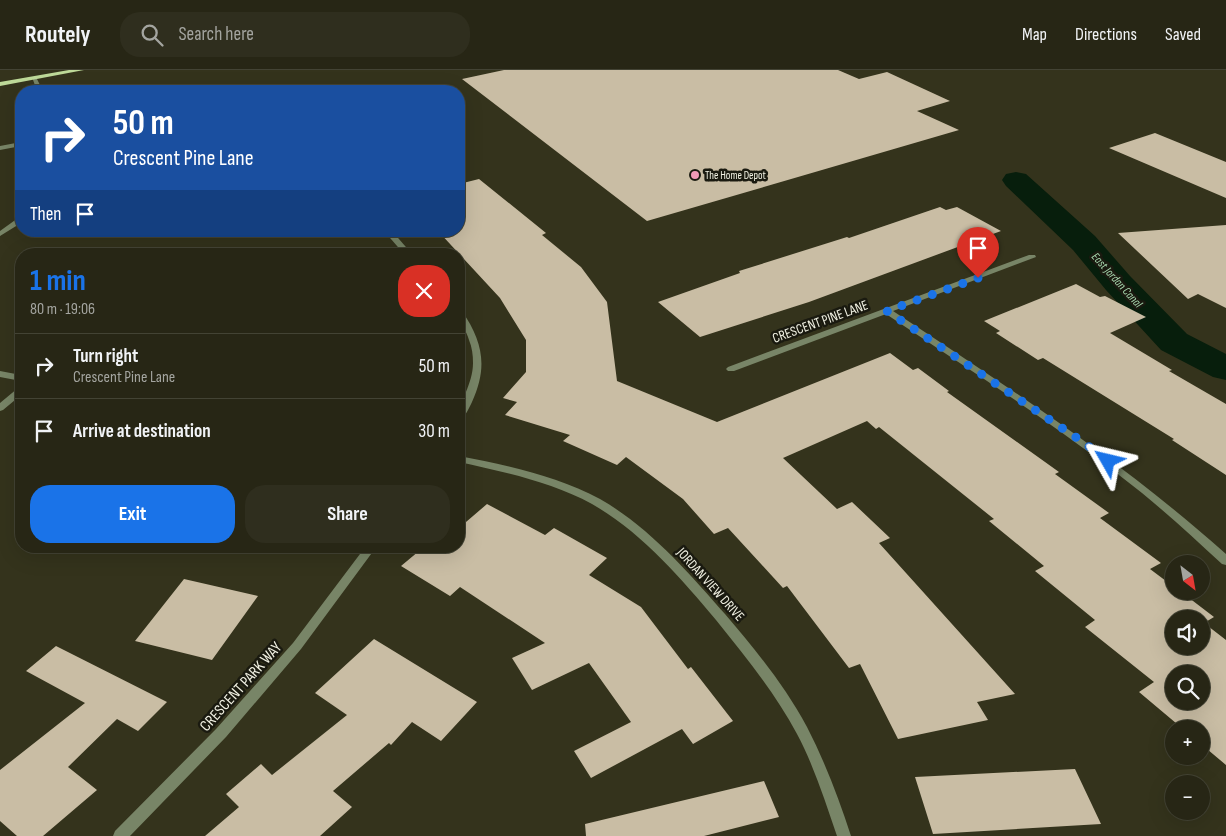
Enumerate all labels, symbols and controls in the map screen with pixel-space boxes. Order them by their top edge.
search box [120,12,470,57]
text: Routely [25,20,90,49]
icon: search [138,21,166,49]
text: Search here [178,23,254,46]
text: Map [1022,24,1047,45]
text: Directions [1075,24,1137,45]
text: Saved [1165,24,1201,45]
text: 50 m [113,102,174,145]
icon: right [30,105,95,170]
text: Crescent Pine Lane [113,145,254,172]
marker: The Home Depot [689,169,701,181]
place label: The Home Depot [705,169,767,182]
icon: arrive [71,200,99,228]
text: Then [30,203,61,226]
pin [957,227,999,278]
icon: arrive [964,234,992,262]
water label: East Jordan Canal [1088,250,1146,312]
text: 1 min [30,263,86,299]
button: close [398,265,450,317]
street label: CRESCENT PINE LANE [770,296,871,347]
text: 80 m · 19:06 [30,300,95,319]
text: Turn right [73,345,138,368]
icon: right [30,352,58,380]
text: 50 m [419,355,450,378]
text: Crescent Pine Lane [73,368,175,387]
icon: arrive [30,417,58,445]
text: Arrive at destination [73,420,211,443]
text: 30 m [418,420,450,443]
position arrow [1081,434,1133,486]
button: Exit [30,485,235,543]
button: Share [245,485,450,543]
street label: JORDAN VIEW DRIVE [673,543,748,625]
north arrow [1165,555,1210,600]
map controls [1165,555,1210,820]
button: sound [1165,610,1210,655]
street label: CRESCENT PARK WAY [196,638,286,736]
button: search [1165,665,1210,710]
button: + [1165,720,1210,765]
button: − [1165,775,1210,820]

